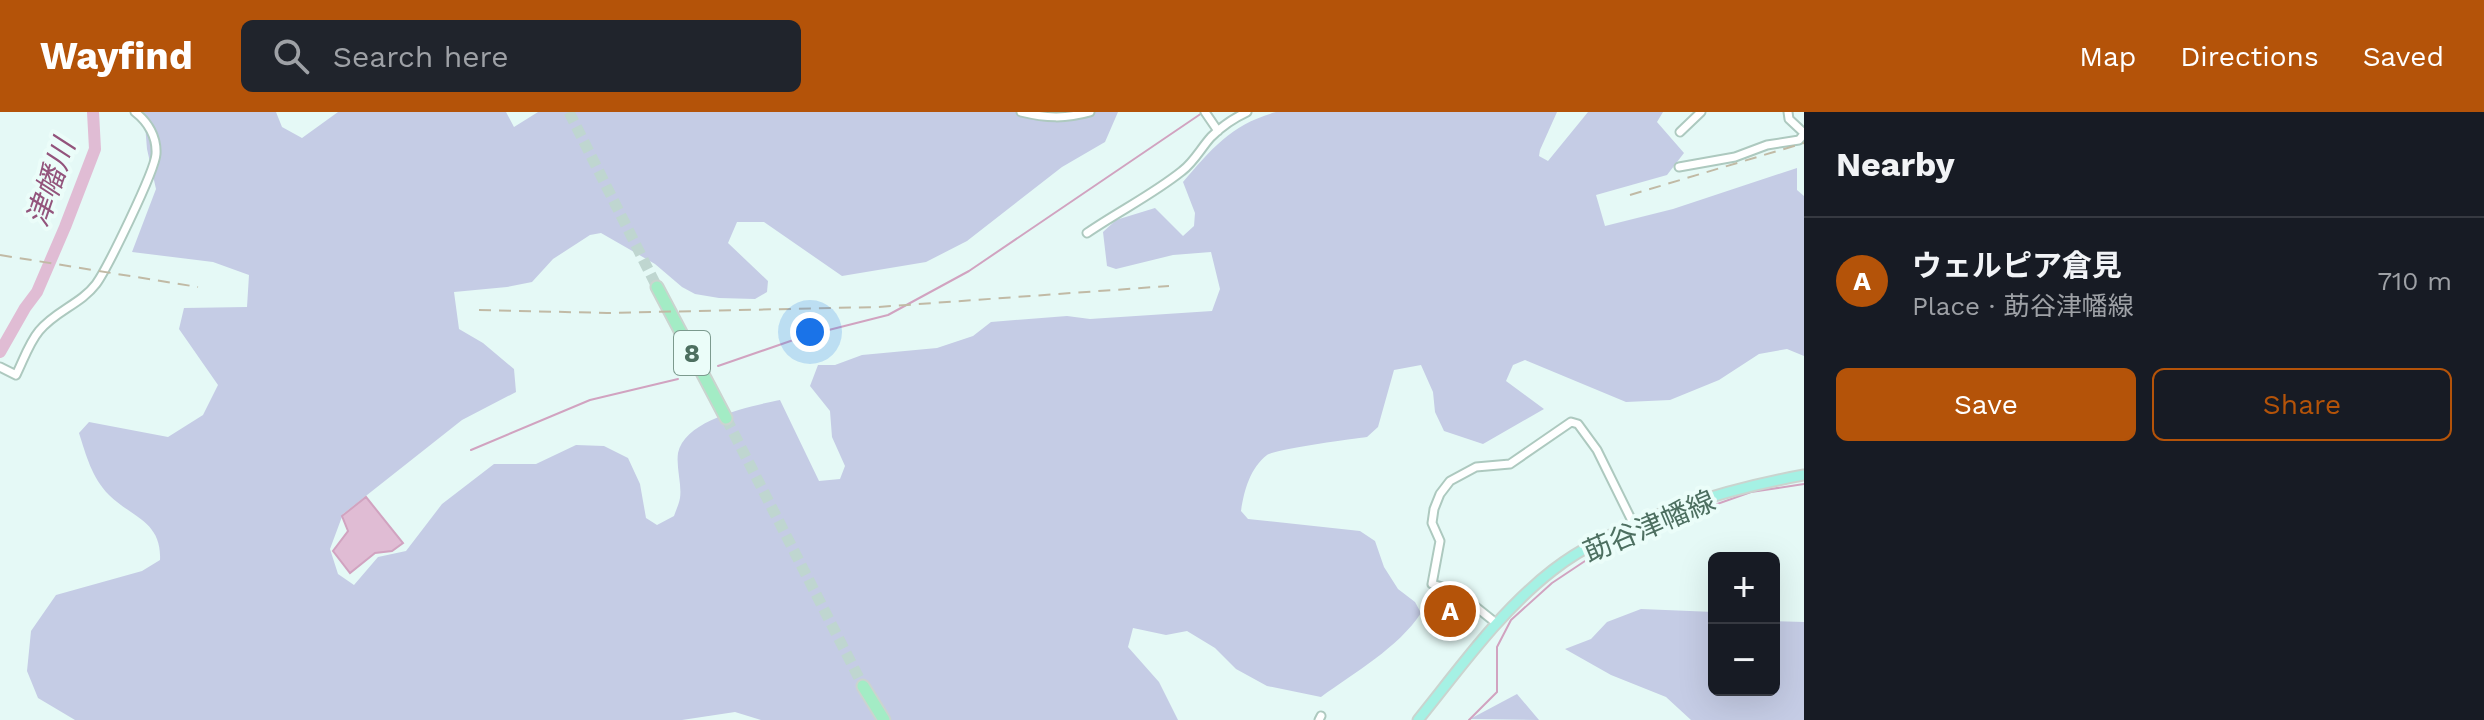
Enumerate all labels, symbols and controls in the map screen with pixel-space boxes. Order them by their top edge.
search box [241,20,801,92]
text: Wayfind [40,34,193,78]
icon: search [269,34,313,78]
text: Search here [333,39,509,74]
text: Map [2079,40,2136,73]
text: Directions [2180,40,2319,73]
text: Saved [2363,40,2444,73]
water label: 津幡川 [19,132,83,231]
text: Nearby [1836,144,1955,184]
text: ウェルピア倉見 [1912,248,2122,283]
text: A [1853,266,1871,296]
text: 710 m [2377,266,2452,296]
text: Place · 莇谷津幡線 [1912,291,2134,321]
your location [790,312,830,352]
road number: 8 [674,331,710,375]
button: Save [1836,368,2136,441]
button: Share [2152,368,2452,441]
street label: 莇谷津幡線 [1578,484,1720,569]
map controls [1708,552,1780,696]
button: + [1708,552,1780,624]
pin: A [1424,581,1476,641]
button: − [1708,624,1780,696]

